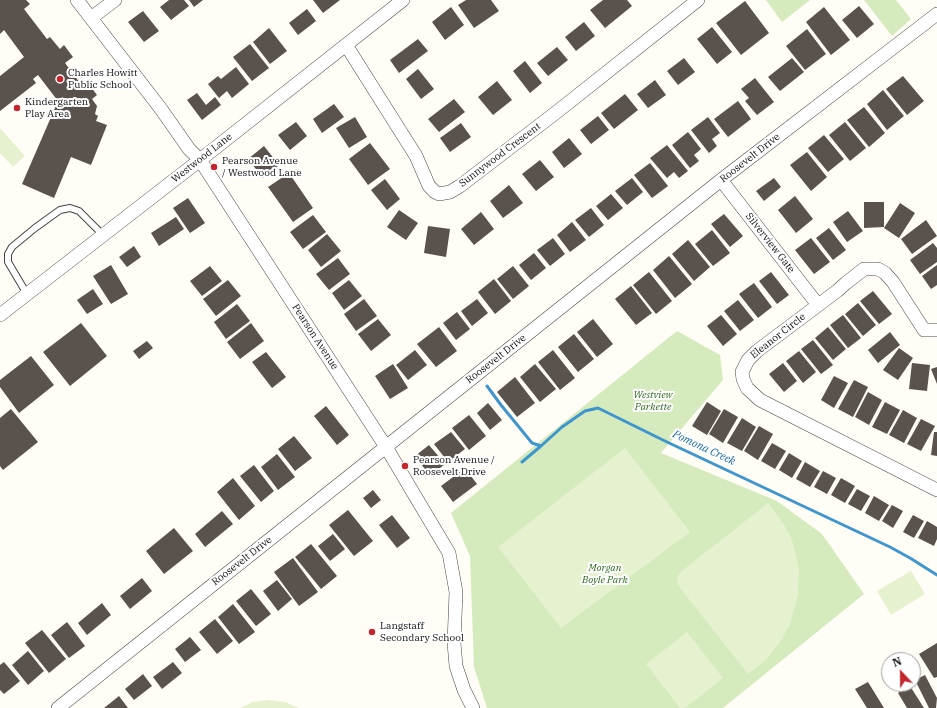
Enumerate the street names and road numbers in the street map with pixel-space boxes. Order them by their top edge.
street label: Sunnywood Crescent [457,120,543,190]
street label: Westwood Lane [169,131,235,185]
street label: Roosevelt Drive [718,131,782,185]
street label: Silverview Gate [743,211,797,275]
street label: Pearson Avenue [289,302,341,372]
street label: Eleanor Circle [748,311,808,361]
street label: Roosevelt Drive [464,332,528,386]
street label: Roosevelt Drive [210,534,274,588]

